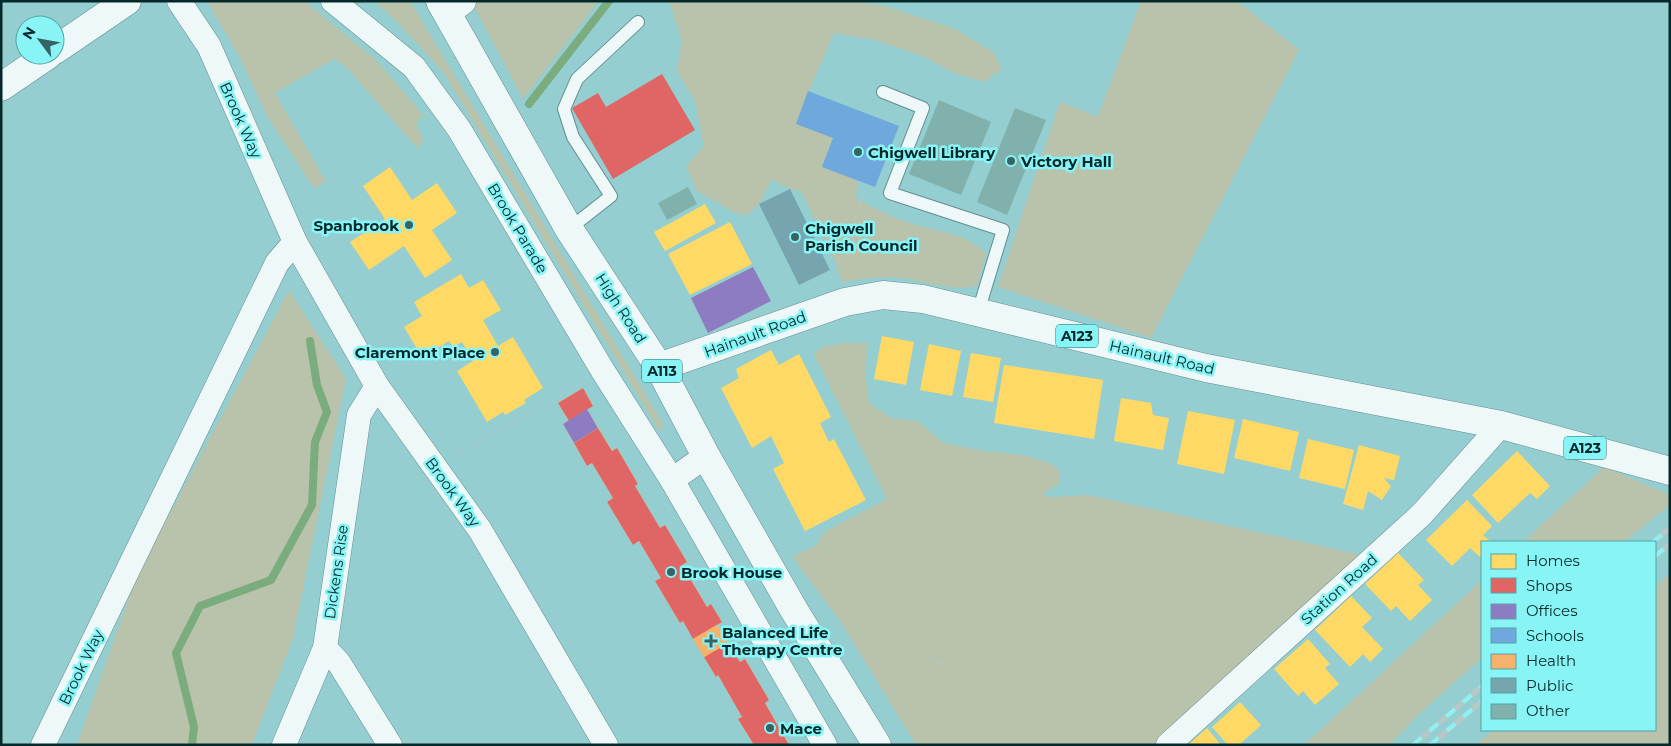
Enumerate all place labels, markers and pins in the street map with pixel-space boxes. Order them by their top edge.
place label: Chigwell Library [868,143,996,162]
marker: Chigwell Library [852,146,864,158]
place label: Victory Hall [1020,152,1112,171]
marker: Victory Hall [1005,155,1017,167]
place label: Spanbrook [313,216,399,235]
marker: Spanbrook [403,219,415,231]
place label: Chigwell Parish Council [805,219,918,255]
marker: Chigwell Parish Council [789,231,801,243]
place label: Claremont Place [355,343,485,362]
marker: Claremont Place [489,346,501,358]
place label: Brook House [681,563,782,582]
marker: Brook House [665,566,677,578]
place label: Balanced Life Therapy Centre [722,623,842,659]
marker: Balanced Life Therapy Centre [704,634,718,648]
place label: Mace [780,719,822,738]
marker: Mace [764,722,776,734]

